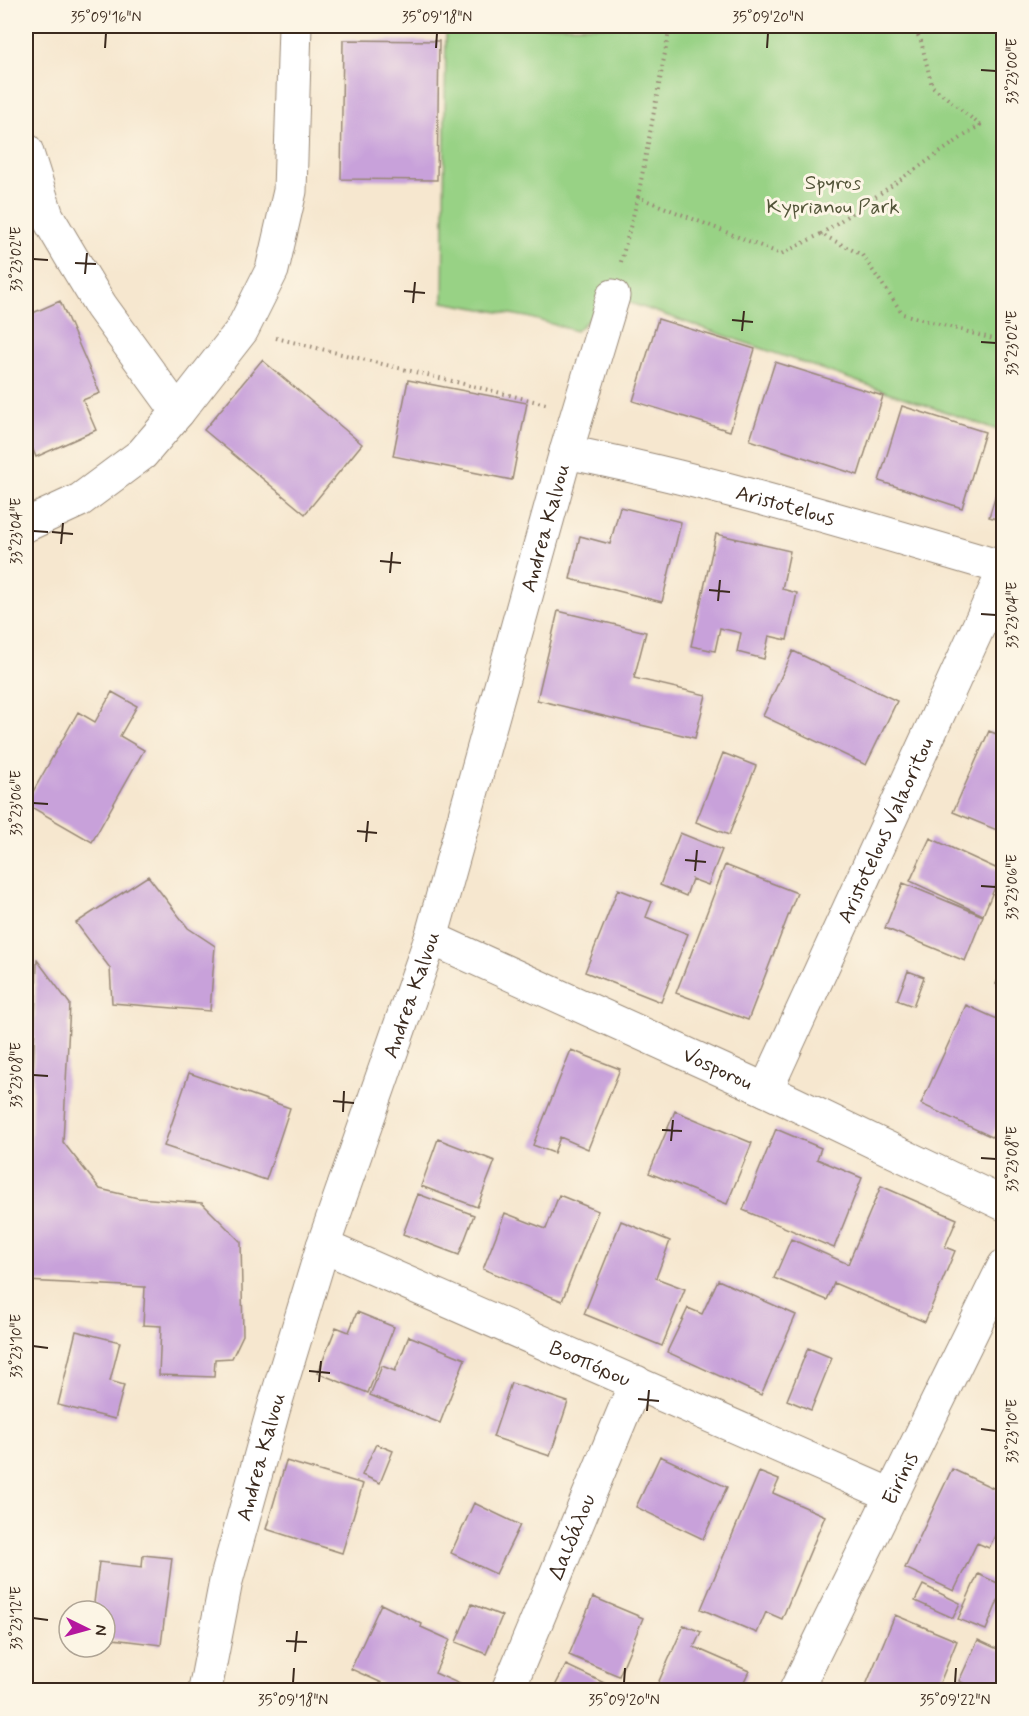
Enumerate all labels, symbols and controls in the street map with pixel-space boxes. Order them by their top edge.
text: 35°09'16"N [71,8,141,28]
text: 35°09'18"N [402,8,472,28]
text: 35°09'20"N [732,8,804,28]
text: 33°23'00"E [1003,38,1023,104]
park label: Spyros Kyprianou Park [766,169,900,221]
text: 33°23'02"E [7,226,27,292]
text: 33°23'02"E [1003,310,1023,376]
street label: Andrea Kalvou [515,461,577,595]
street label: Aristotelous [733,479,838,533]
text: 33°23'04"E [7,497,27,564]
text: 33°23'04"E [1003,581,1023,648]
street label: Aristotelous Valaoritou [831,733,941,928]
text: 33°23'06"E [7,770,27,836]
text: 33°23'06"E [1003,854,1023,920]
street label: Andrea Kalvou [377,929,447,1062]
street label: Vosporou [678,1041,757,1097]
text: 33°23'08"E [7,1042,27,1108]
text: 33°23'08"E [1003,1126,1023,1192]
text: 33°23'10"E [7,1313,27,1378]
street label: Βοσπόρου [545,1334,635,1394]
street label: Andrea Kalvou [230,1389,293,1524]
text: 33°23'10"E [1003,1398,1023,1463]
street label: Eirinis [876,1447,926,1510]
street label: Δαιδάλου [542,1490,603,1584]
text: 33°23'12"E [7,1586,27,1650]
north arrow [57,1599,117,1659]
text: N [90,1624,111,1636]
text: 35°09'18"N [258,1691,328,1711]
text: 35°09'20"N [588,1691,660,1711]
text: 35°09'22"N [919,1691,991,1711]

